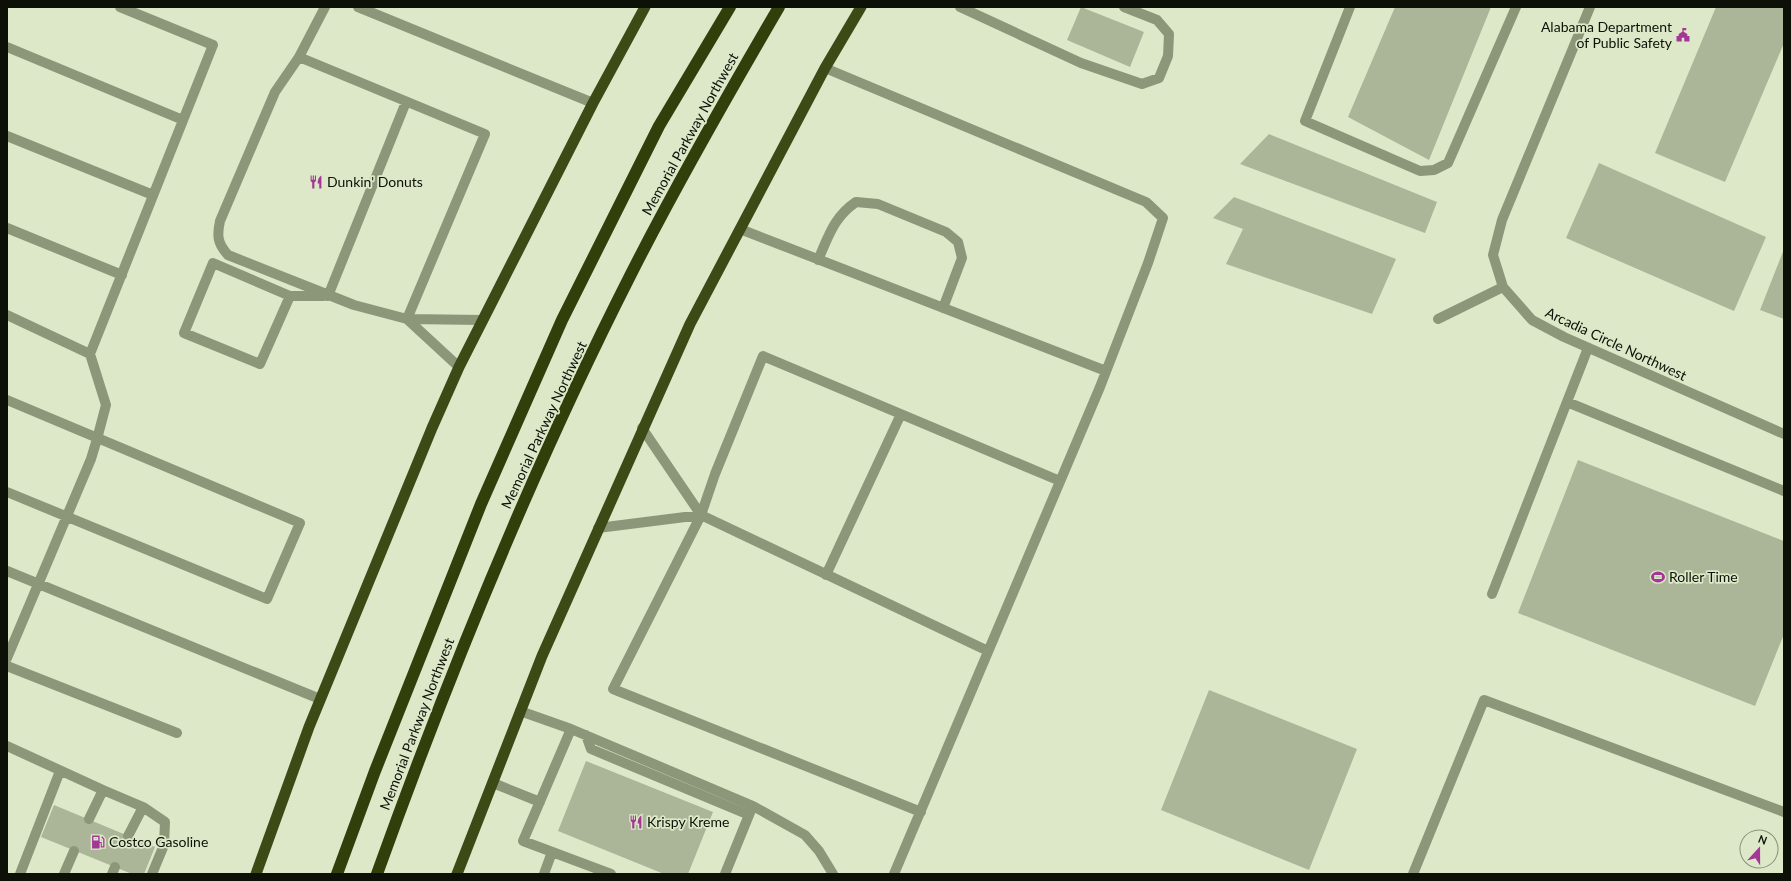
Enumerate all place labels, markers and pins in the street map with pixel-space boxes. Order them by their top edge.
place label: Alabama Department of Public Safety [1541,18,1673,51]
public building icon: Alabama Department of Public Safety [1675,27,1691,43]
place label: Dunkin' Donuts [327,173,423,190]
restaurant icon: Dunkin' Donuts [308,174,324,190]
place label: Roller Time [1669,568,1738,585]
sports icon: Roller Time [1650,569,1666,585]
place label: Krispy Kreme [647,813,729,830]
restaurant icon: Krispy Kreme [628,814,644,830]
place label: Costco Gasoline [109,833,208,850]
fuel station icon: Costco Gasoline [90,834,106,850]

